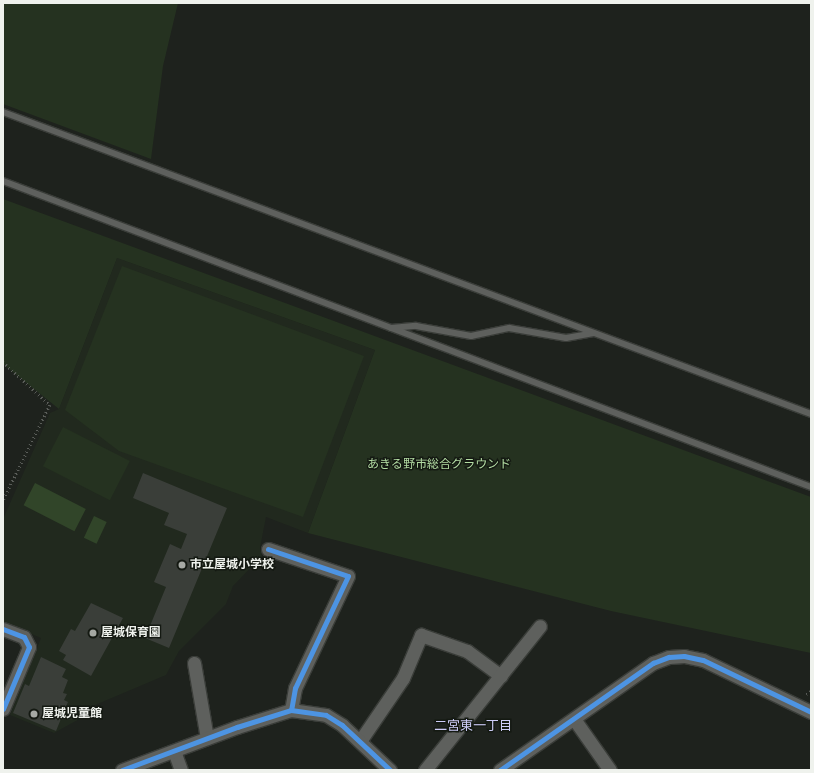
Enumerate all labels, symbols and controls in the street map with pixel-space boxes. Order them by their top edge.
park label: あきる野市総合グラウンド [367,458,511,472]
place label: 市立屋城小学校 [190,558,274,572]
marker: 市立屋城小学校 [177,560,187,570]
place label: 屋城保育園 [101,626,161,640]
marker: 屋城保育園 [88,628,98,638]
place label: 屋城児童館 [42,707,102,721]
marker: 屋城児童館 [29,709,39,719]
district label: 二宮東一丁目 [434,718,512,734]

